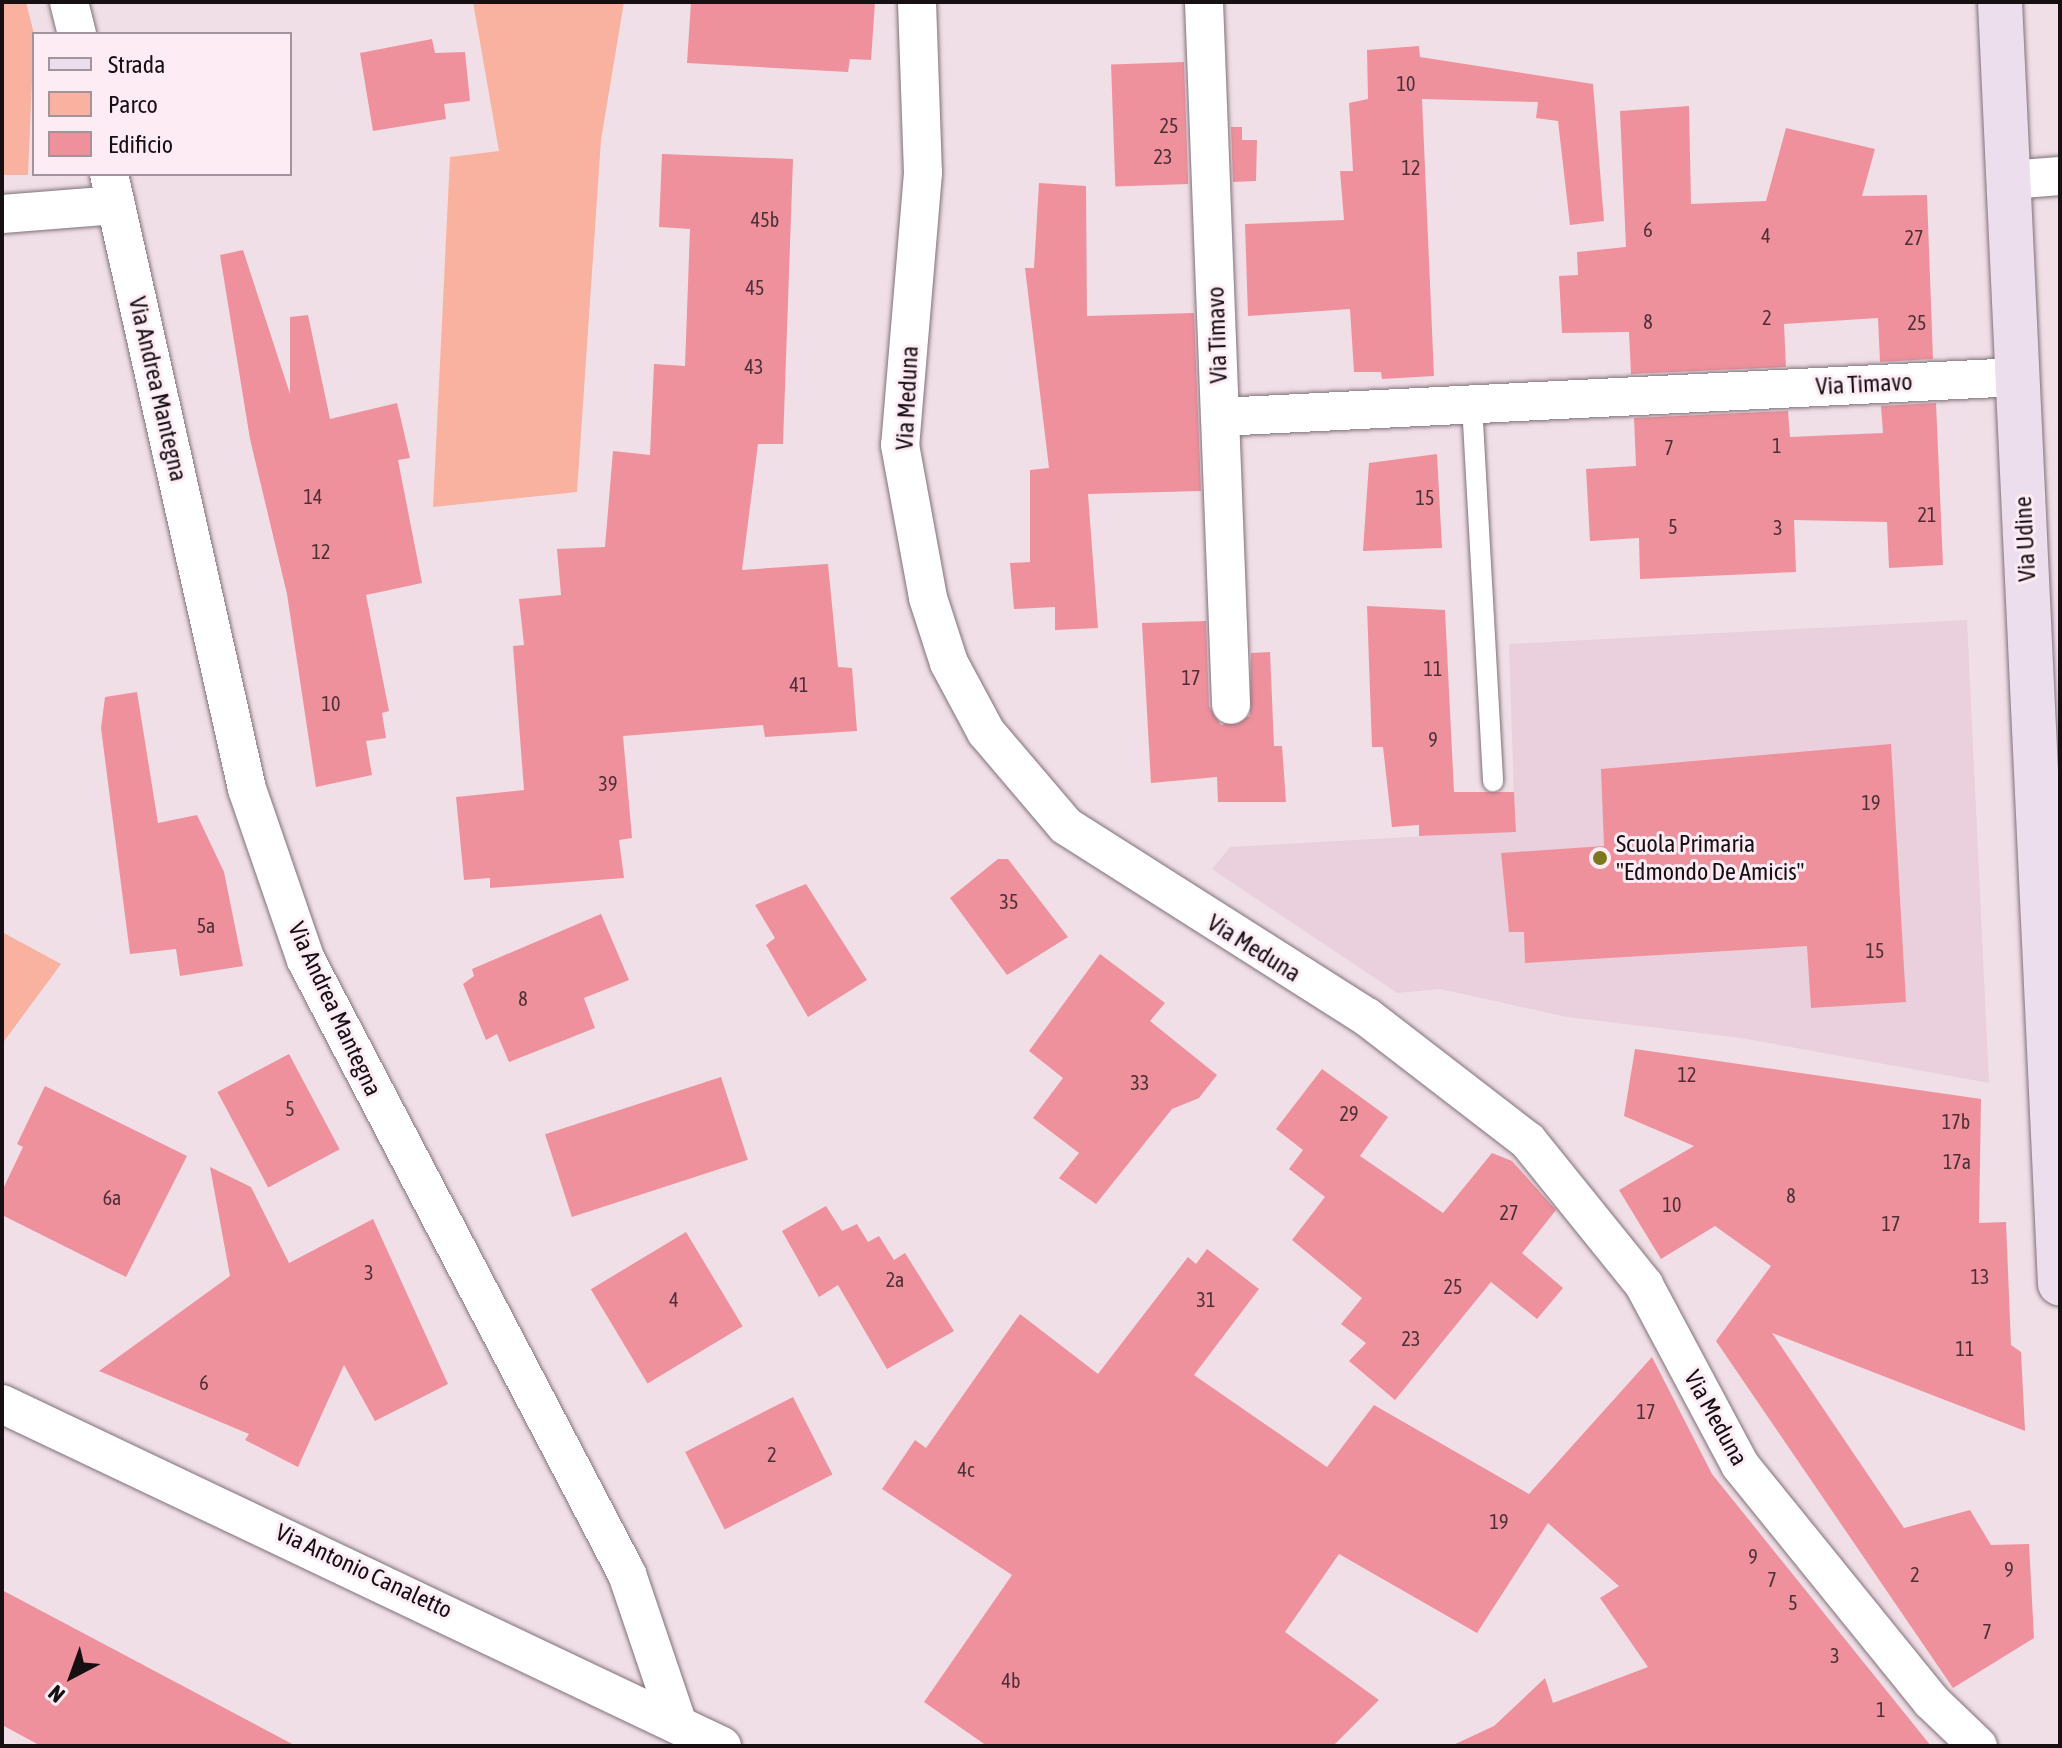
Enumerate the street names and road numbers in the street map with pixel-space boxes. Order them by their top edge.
street label: Via Timavo [1201,286,1233,384]
street label: Via Andrea Mantegna [123,294,193,484]
street label: Via Meduna [890,345,924,451]
street label: Via Timavo [1815,367,1913,401]
street label: Via Udine [2008,496,2042,582]
street label: Via Meduna [1202,908,1306,988]
street label: Via Andrea Mantegna [282,917,388,1101]
street label: Via Meduna [1678,1365,1754,1471]
street label: Via Antonio Canaletto [271,1517,457,1625]

